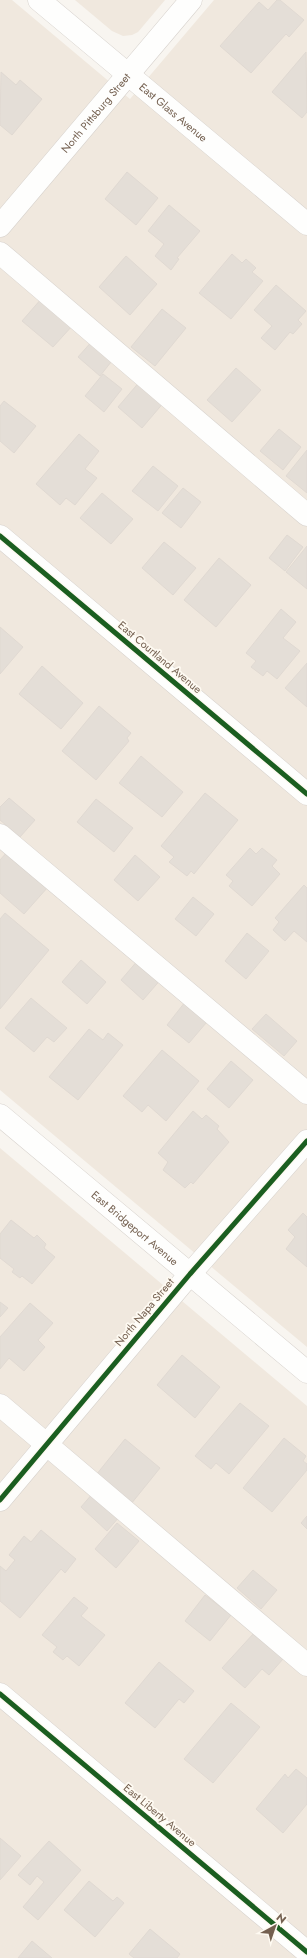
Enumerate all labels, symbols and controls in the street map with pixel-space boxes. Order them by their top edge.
street label: North Pittsburg Street [57,69,134,156]
street label: East Glass Avenue [136,79,211,146]
street label: East Courtland Avenue [115,617,206,697]
street label: East Bridgeport Avenue [88,1187,182,1269]
street label: North Napa Street [111,1274,178,1350]
street label: East Liberty Avenue [120,1780,200,1850]
north arrow [255,1906,295,1946]
text: N [273,1909,290,1927]

